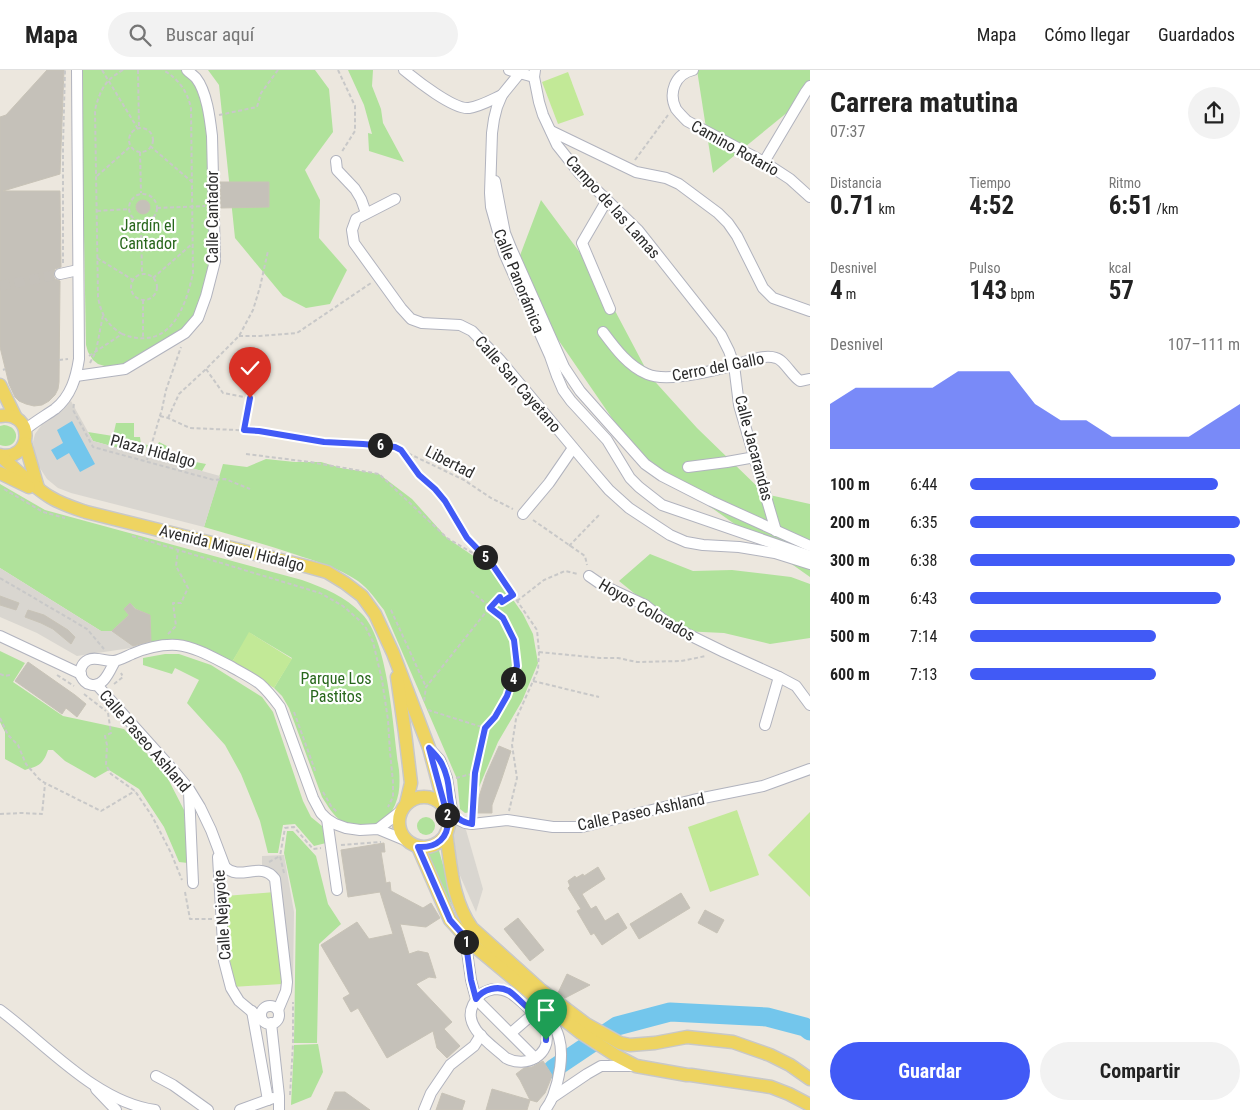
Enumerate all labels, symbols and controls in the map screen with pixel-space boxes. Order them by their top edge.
search box [108,12,458,57]
text: Mapa [25,21,78,49]
icon: search [126,21,154,49]
text: Buscar aquí [166,23,254,46]
text: Mapa [977,24,1016,45]
text: Cómo llegar [1044,24,1130,45]
text: Guardados [1158,24,1235,45]
text: Carrera matutina [830,86,1018,119]
button: share [1188,87,1240,139]
street label: Camino Rotario [688,116,782,180]
text: 07:37 [830,122,865,141]
street label: Campo de las Lamas [562,152,664,262]
street label: Calle Cantador [203,170,222,263]
text: Distancia [830,175,882,191]
text: Tiempo [969,175,1011,191]
text: Ritmo [1109,175,1141,191]
text: 0.71 [830,191,875,220]
text: 4:52 [969,191,1014,220]
text: 6:51 [1109,191,1153,220]
text: km [875,201,895,217]
text: /km [1153,201,1179,217]
park label: Jardín el Cantador [119,216,177,253]
street label: Calle Panorámica [489,226,549,336]
text: Desnivel [830,260,877,276]
text: Pulso [969,260,1000,276]
text: kcal [1109,260,1131,276]
text: 4 [830,276,843,305]
text: 143 [969,276,1007,305]
text: 57 [1109,276,1134,305]
text: m [843,286,856,302]
text: bpm [1007,286,1035,302]
street label: Calle San Cayetano [471,332,565,436]
text: Desnivel [830,335,883,354]
text: 107–111 m [1168,335,1240,354]
pin [229,347,271,398]
street label: Cerro del Gallo [670,349,766,385]
icon: check [236,354,264,382]
street label: Calle Jacarandas [731,393,777,503]
street label: Plaza Hidalgo [108,431,198,471]
pin: 6 [368,432,392,458]
text: 6 [377,437,384,453]
street label: Libertad [422,442,478,482]
text: 100 m [830,475,870,494]
text: 6:44 [910,475,937,494]
text: 200 m [830,513,870,532]
text: 6:35 [910,513,937,532]
street label: Avenida Miguel Hidalgo [158,521,306,575]
pin: 5 [472,544,498,570]
text: 5 [482,549,489,565]
text: 300 m [830,551,870,570]
text: 6:38 [910,551,937,570]
street label: Hoyos Colorados [596,575,698,645]
text: 400 m [830,589,870,608]
text: 6:43 [910,589,937,608]
text: 500 m [830,627,870,646]
text: 7:14 [910,627,937,646]
text: 600 m [830,665,870,684]
text: 7:13 [910,665,937,684]
pin: 4 [500,666,526,692]
park label: Parque Los Pastitos [300,669,372,706]
text: 4 [510,671,517,687]
street label: Calle Paseo Ashland [95,686,195,796]
street label: Calle Paseo Ashland [576,789,706,835]
pin: 2 [434,802,460,828]
text: 2 [444,807,451,823]
street label: Calle Nejayote [209,869,235,961]
pin: 1 [454,930,478,954]
text: 1 [463,934,470,950]
pin [525,989,567,1040]
icon: arrive [532,996,560,1024]
button: Guardar [830,1042,1030,1100]
button: Compartir [1040,1042,1240,1100]

